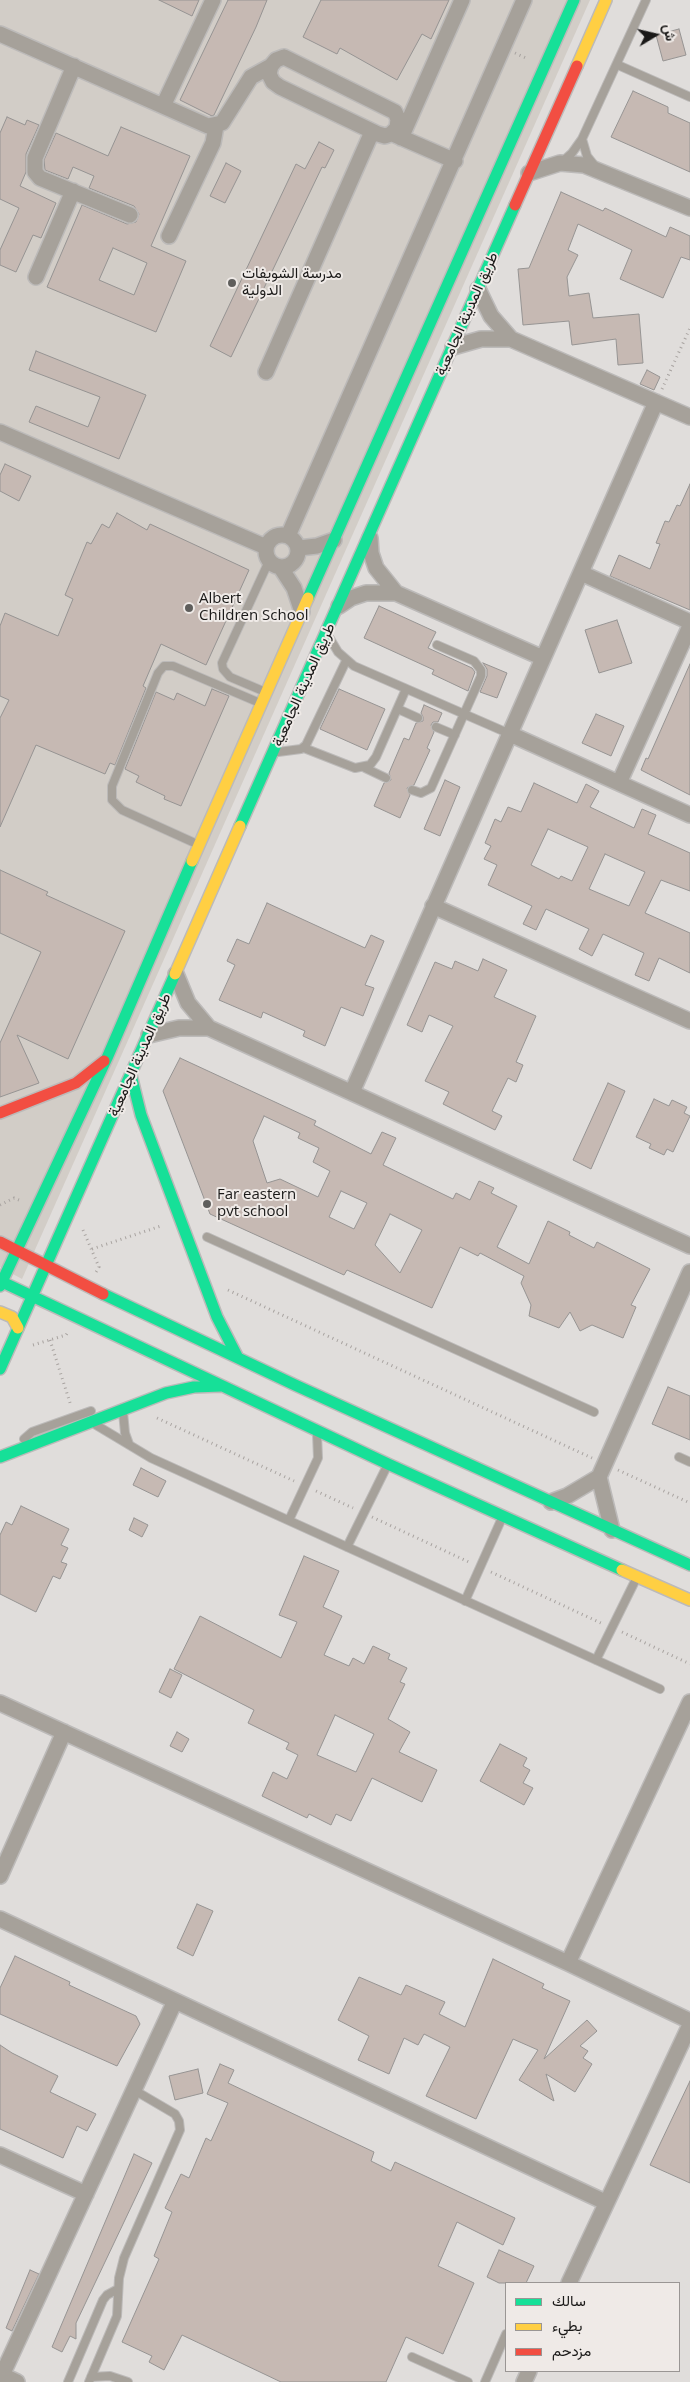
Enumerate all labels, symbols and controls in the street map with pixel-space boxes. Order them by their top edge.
north arrow [630,10,680,60]
text: ش [660,23,681,42]
street label: طريق المدينة الجامعية [432,249,502,379]
place label: مدرسة الشويفات الدولية [242,265,342,300]
marker: مدرسة الشويفات الدولية [226,277,238,289]
place label: Albert Children School [199,590,308,625]
marker: Albert Children School [183,602,195,614]
street label: طريق المدينة الجامعية [269,620,339,750]
street label: طريق المدينة الجامعية [105,990,175,1120]
place label: Far eastern pvt school [217,1186,296,1221]
marker: Far eastern pvt school [201,1198,213,1210]
legend [505,2282,680,2372]
text: سالك [552,2290,586,2310]
text: بطيء [552,2315,582,2335]
text: مزدحم [552,2340,591,2360]

